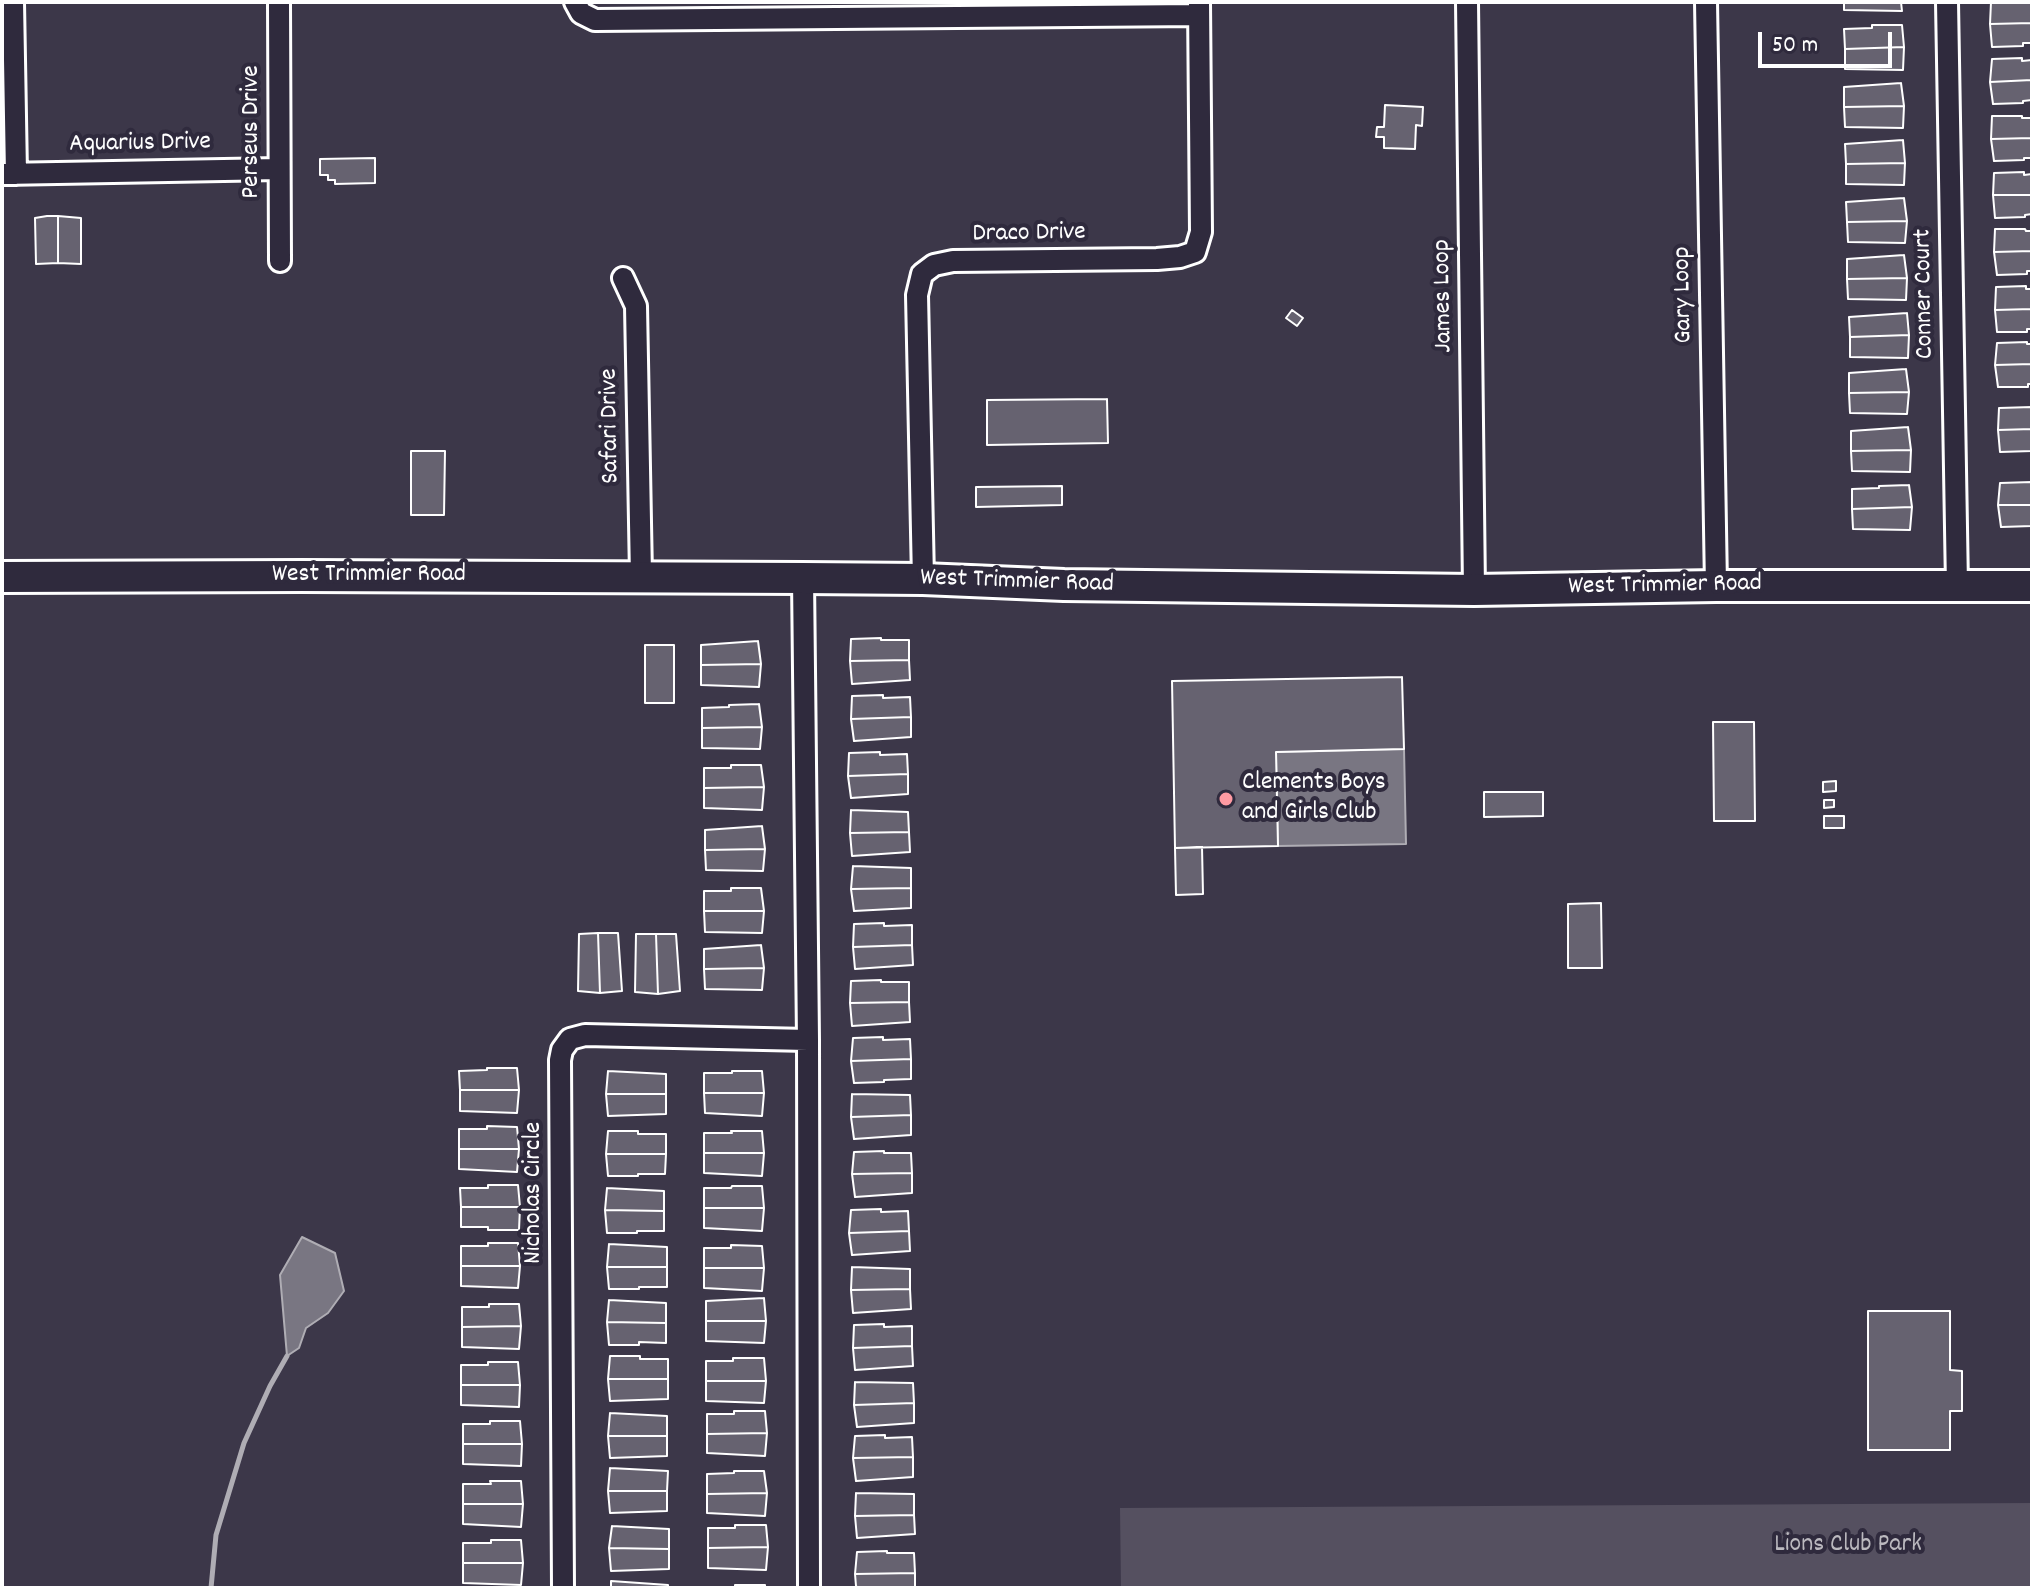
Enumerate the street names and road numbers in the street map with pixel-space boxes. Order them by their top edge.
street label: Perseus Drive [237,65,269,199]
street label: Aquarius Drive [69,128,211,162]
street label: Draco Drive [972,218,1086,252]
street label: Conner Court [1909,229,1943,359]
street label: James Loop [1428,239,1462,353]
street label: Gary Loop [1669,246,1701,344]
street label: Safari Drive [595,368,629,484]
street label: West Trimmier Road [272,560,466,592]
street label: West Trimmier Road [920,564,1114,602]
street label: West Trimmier Road [1568,570,1762,604]
street label: Nicholas Circle [519,1122,551,1264]

